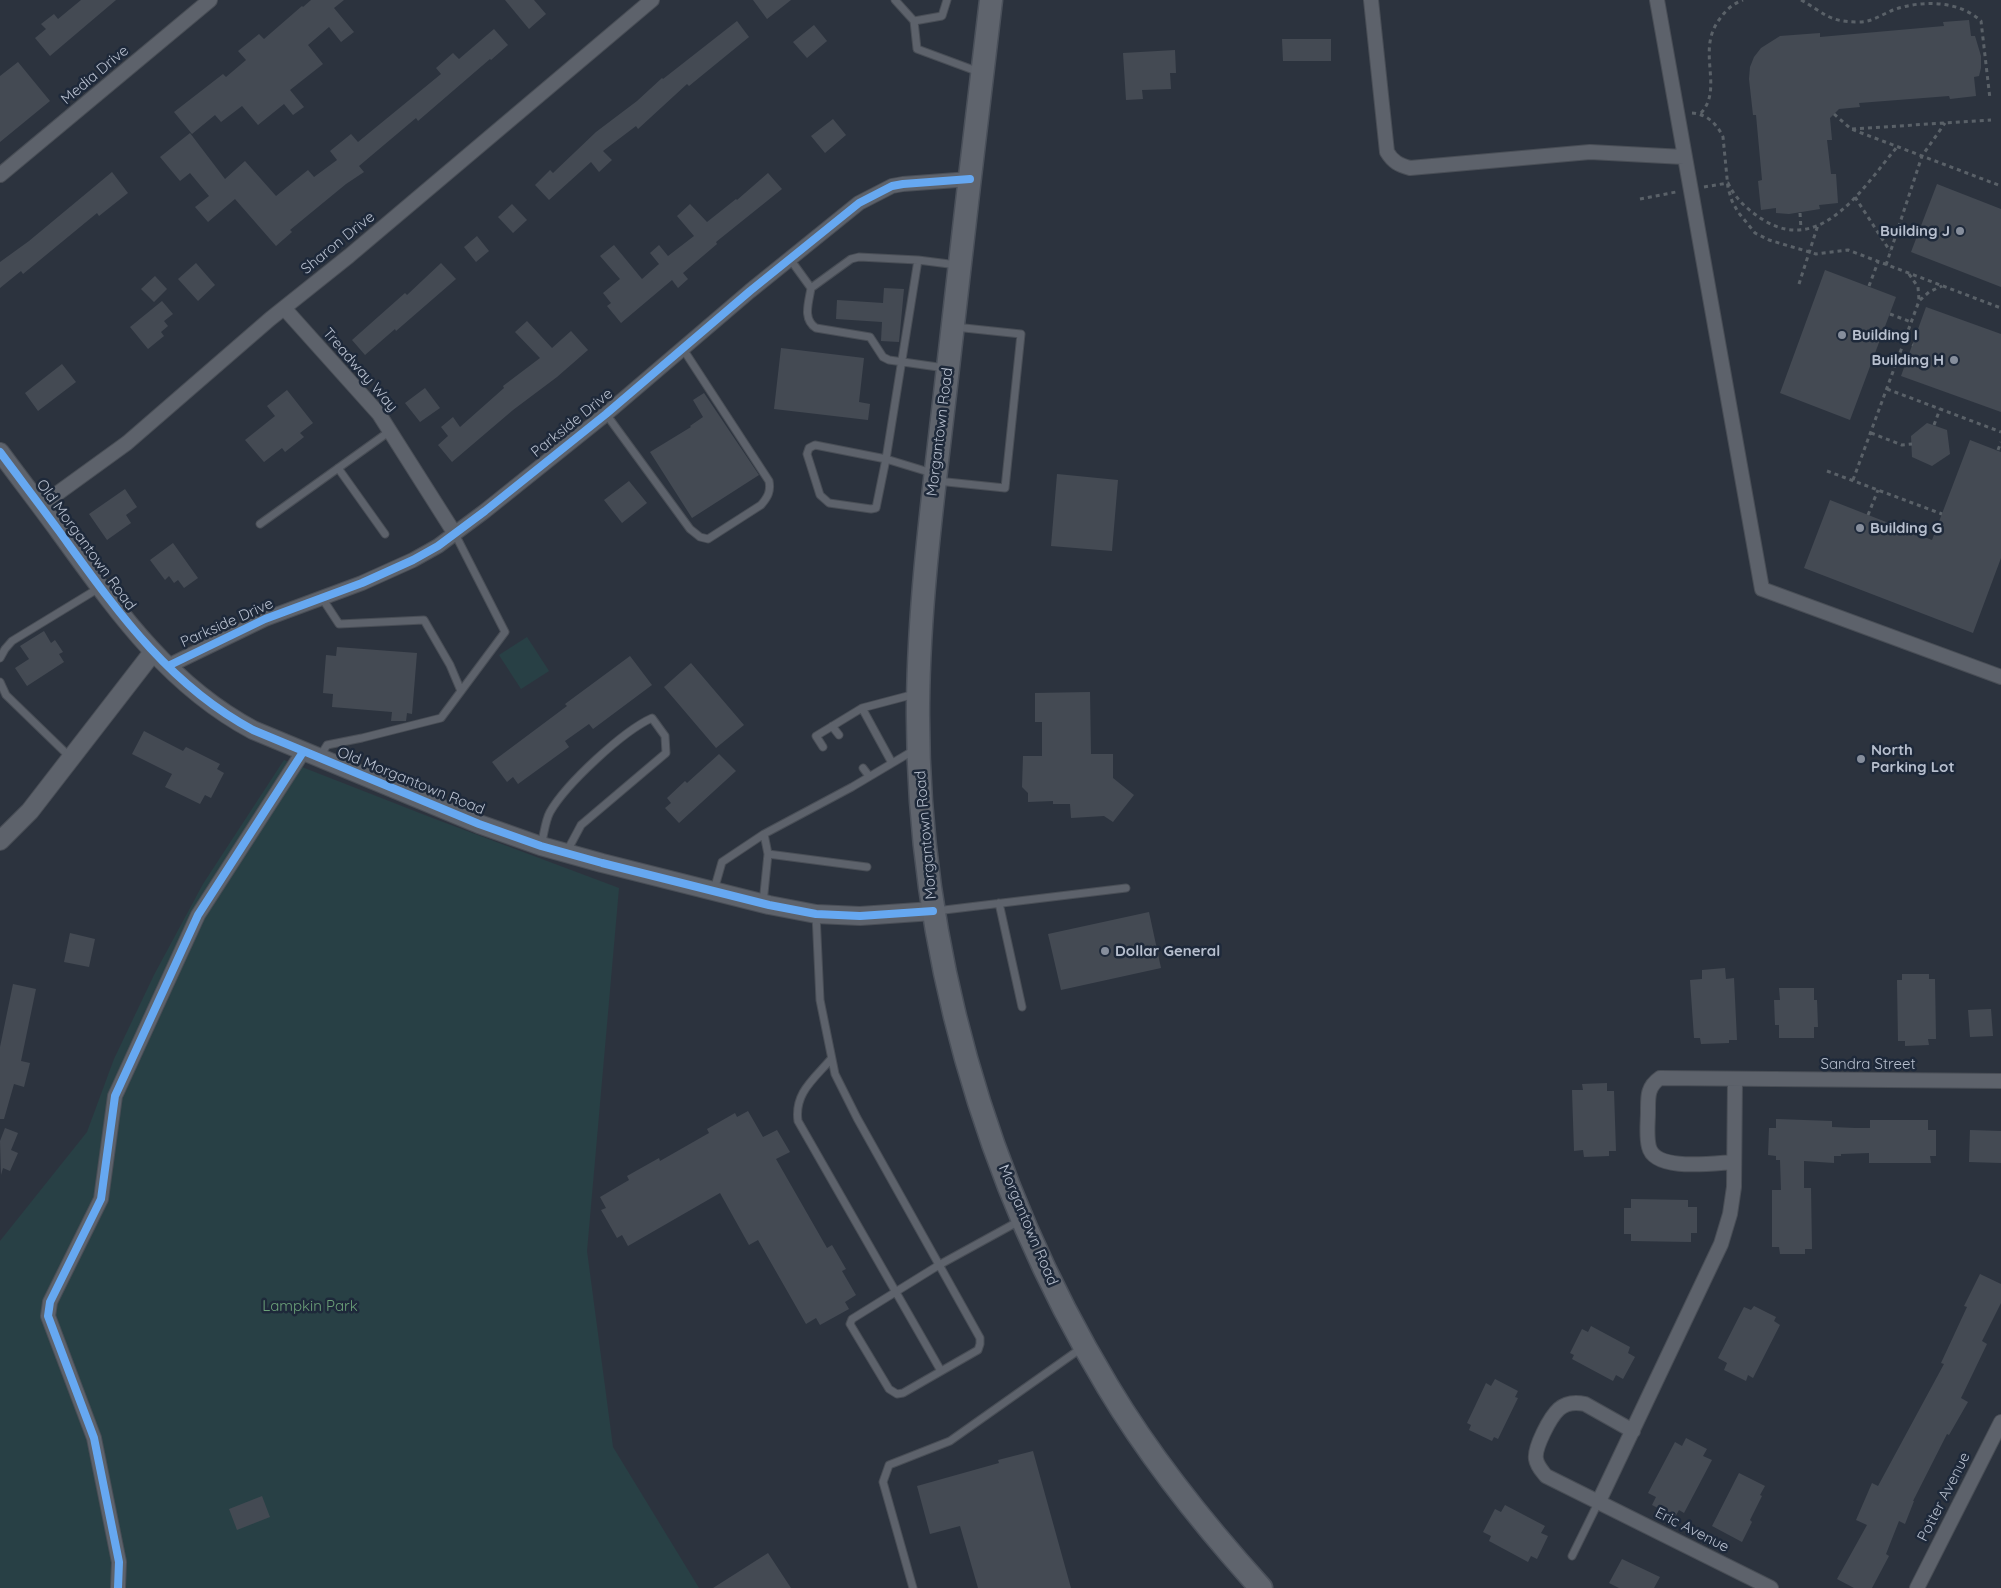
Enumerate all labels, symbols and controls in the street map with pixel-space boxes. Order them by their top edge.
street label: Media Drive [58,42,132,108]
street label: Sharon Drive [298,208,378,278]
place label: Building J [1880,222,1950,240]
marker: Building J [1954,225,1966,237]
street label: Treadway Way [319,324,401,416]
place label: Building I [1852,326,1918,344]
marker: Building I [1836,329,1848,341]
place label: Building H [1871,351,1944,369]
marker: Building H [1948,354,1960,366]
street label: Morgantown Road [923,367,957,497]
street label: Parkside Drive [528,385,616,461]
street label: Old Morgantown Road [32,476,140,614]
place label: Building G [1870,519,1942,537]
marker: Building G [1854,522,1866,534]
street label: Parkside Drive [178,595,276,651]
place label: North Parking Lot [1871,741,1955,776]
street label: Old Morgantown Road [335,743,487,819]
marker: North Parking Lot [1855,753,1867,765]
street label: Morgantown Road [911,770,941,900]
place label: Dollar General [1115,942,1220,960]
marker: Dollar General [1099,945,1111,957]
street label: Sandra Street [1820,1055,1916,1073]
street label: Morgantown Road [994,1162,1062,1288]
park label: Lampkin Park [262,1297,358,1315]
street label: Potter Avenue [1914,1449,1974,1545]
street label: Eric Avenue [1652,1504,1732,1556]

